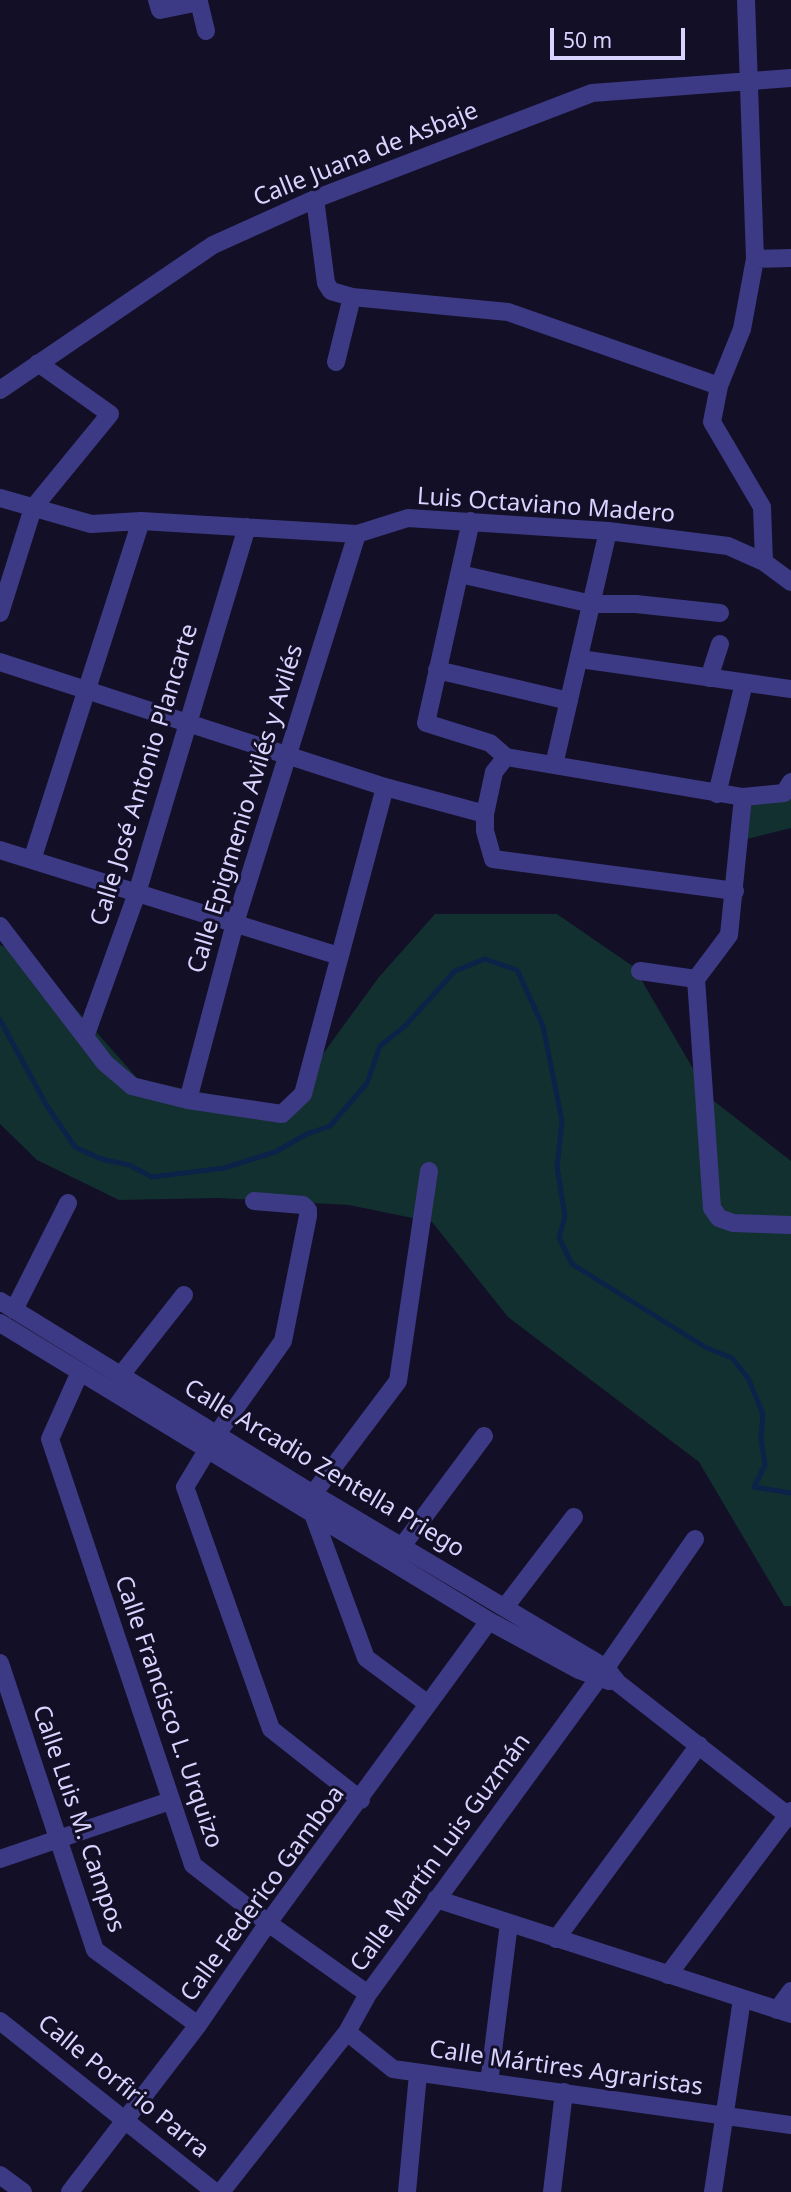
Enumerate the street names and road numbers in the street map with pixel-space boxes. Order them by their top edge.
street label: Calle Juana de Asbaje [250,97,482,213]
street label: Luis Octaviano Madero [416,483,676,529]
street label: Calle José Antonio Plancarte [85,620,205,930]
street label: Calle Epigmenio Avilés y Avilés [182,641,310,977]
street label: Calle Arcadio Zentella Priego [179,1374,469,1564]
street label: Calle Francisco L. Urquizo [108,1572,228,1852]
street label: Calle Luis M. Campos [26,1702,130,1936]
street label: Calle Martín Luis Guzmán [345,1728,537,1978]
street label: Calle Federico Gamboa [175,1781,351,2007]
street label: Calle Porfirio Parra [32,2009,214,2165]
street label: Calle Mártires Agraristas [427,2036,705,2102]

